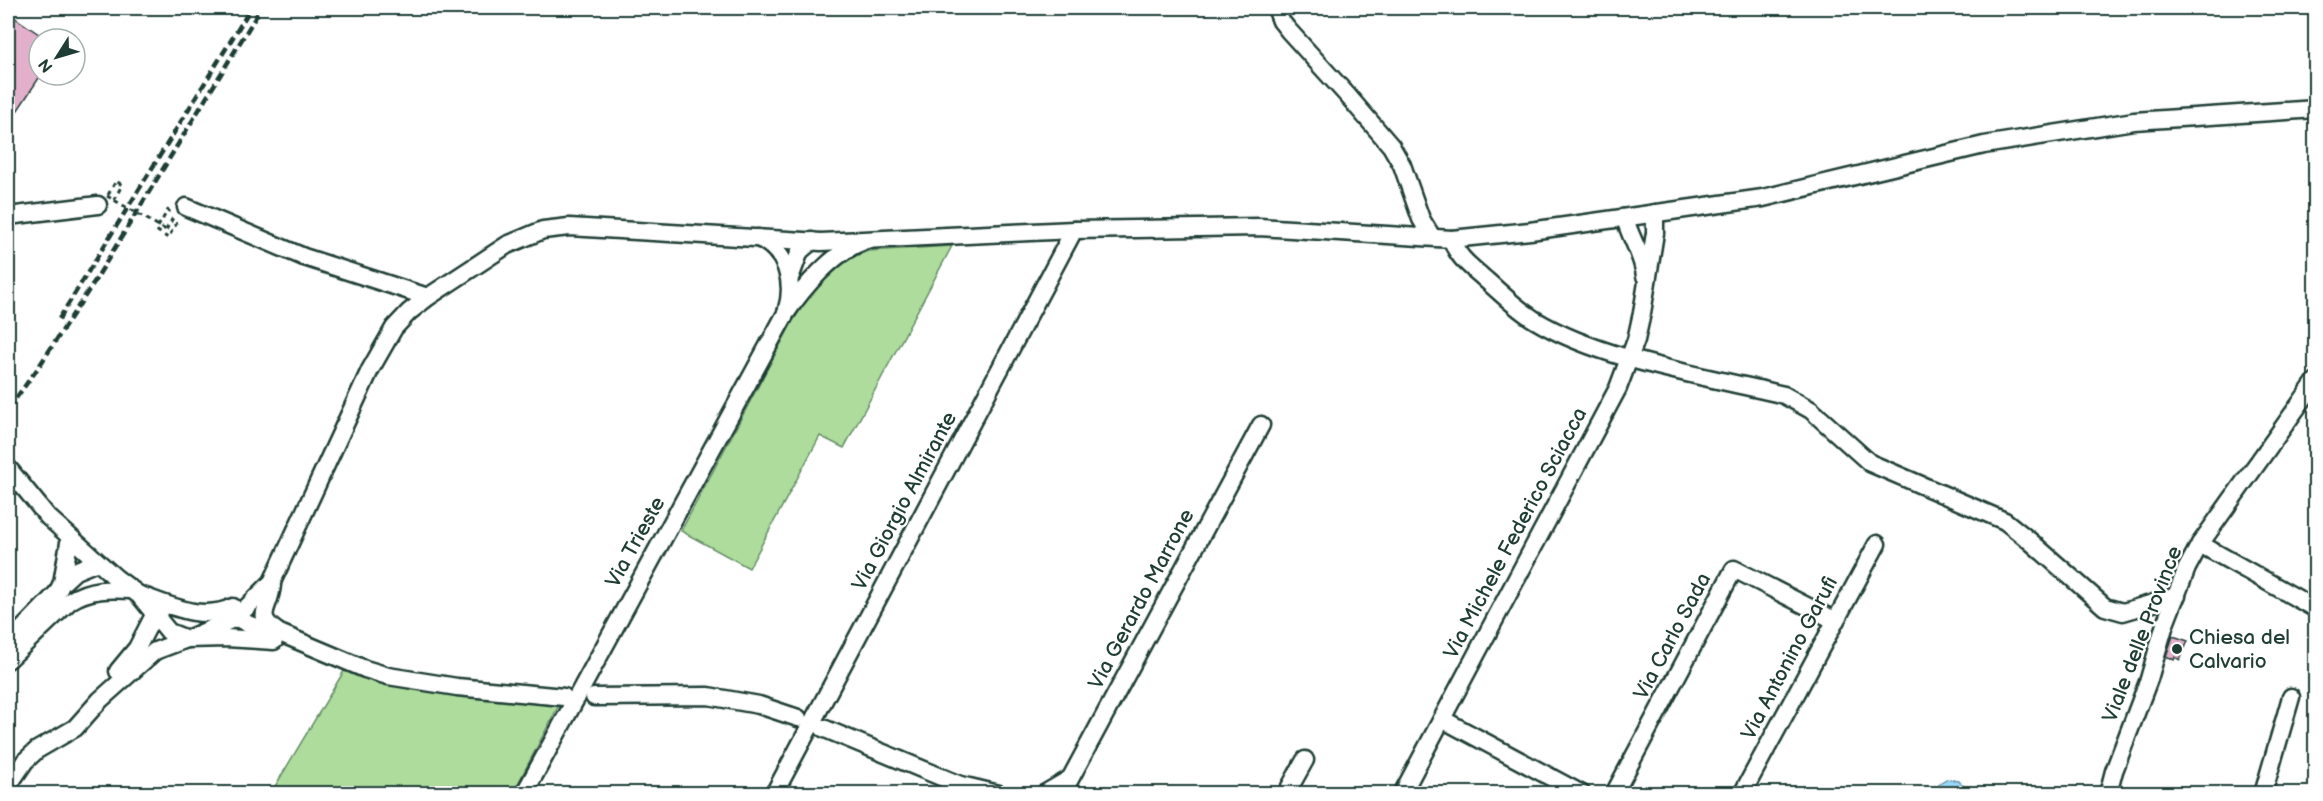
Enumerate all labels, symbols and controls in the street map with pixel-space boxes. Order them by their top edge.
north arrow [27,27,87,87]
text: N [35,55,57,76]
street label: Via Michele Federico Sciacca [1438,403,1592,663]
street label: Via Giorgio Almirante [847,408,962,595]
street label: Via Trieste [600,492,671,592]
street label: Via Gerardo Marrone [1083,505,1200,694]
street label: Viale delle Province [2097,542,2188,726]
street label: Via Carlo Sada [1629,569,1716,704]
street label: Via Antonino Garufi [1736,572,1843,744]
place label: Chiesa del Calvario [2189,625,2290,674]
marker: Chiesa del Calvario [2170,642,2184,656]

